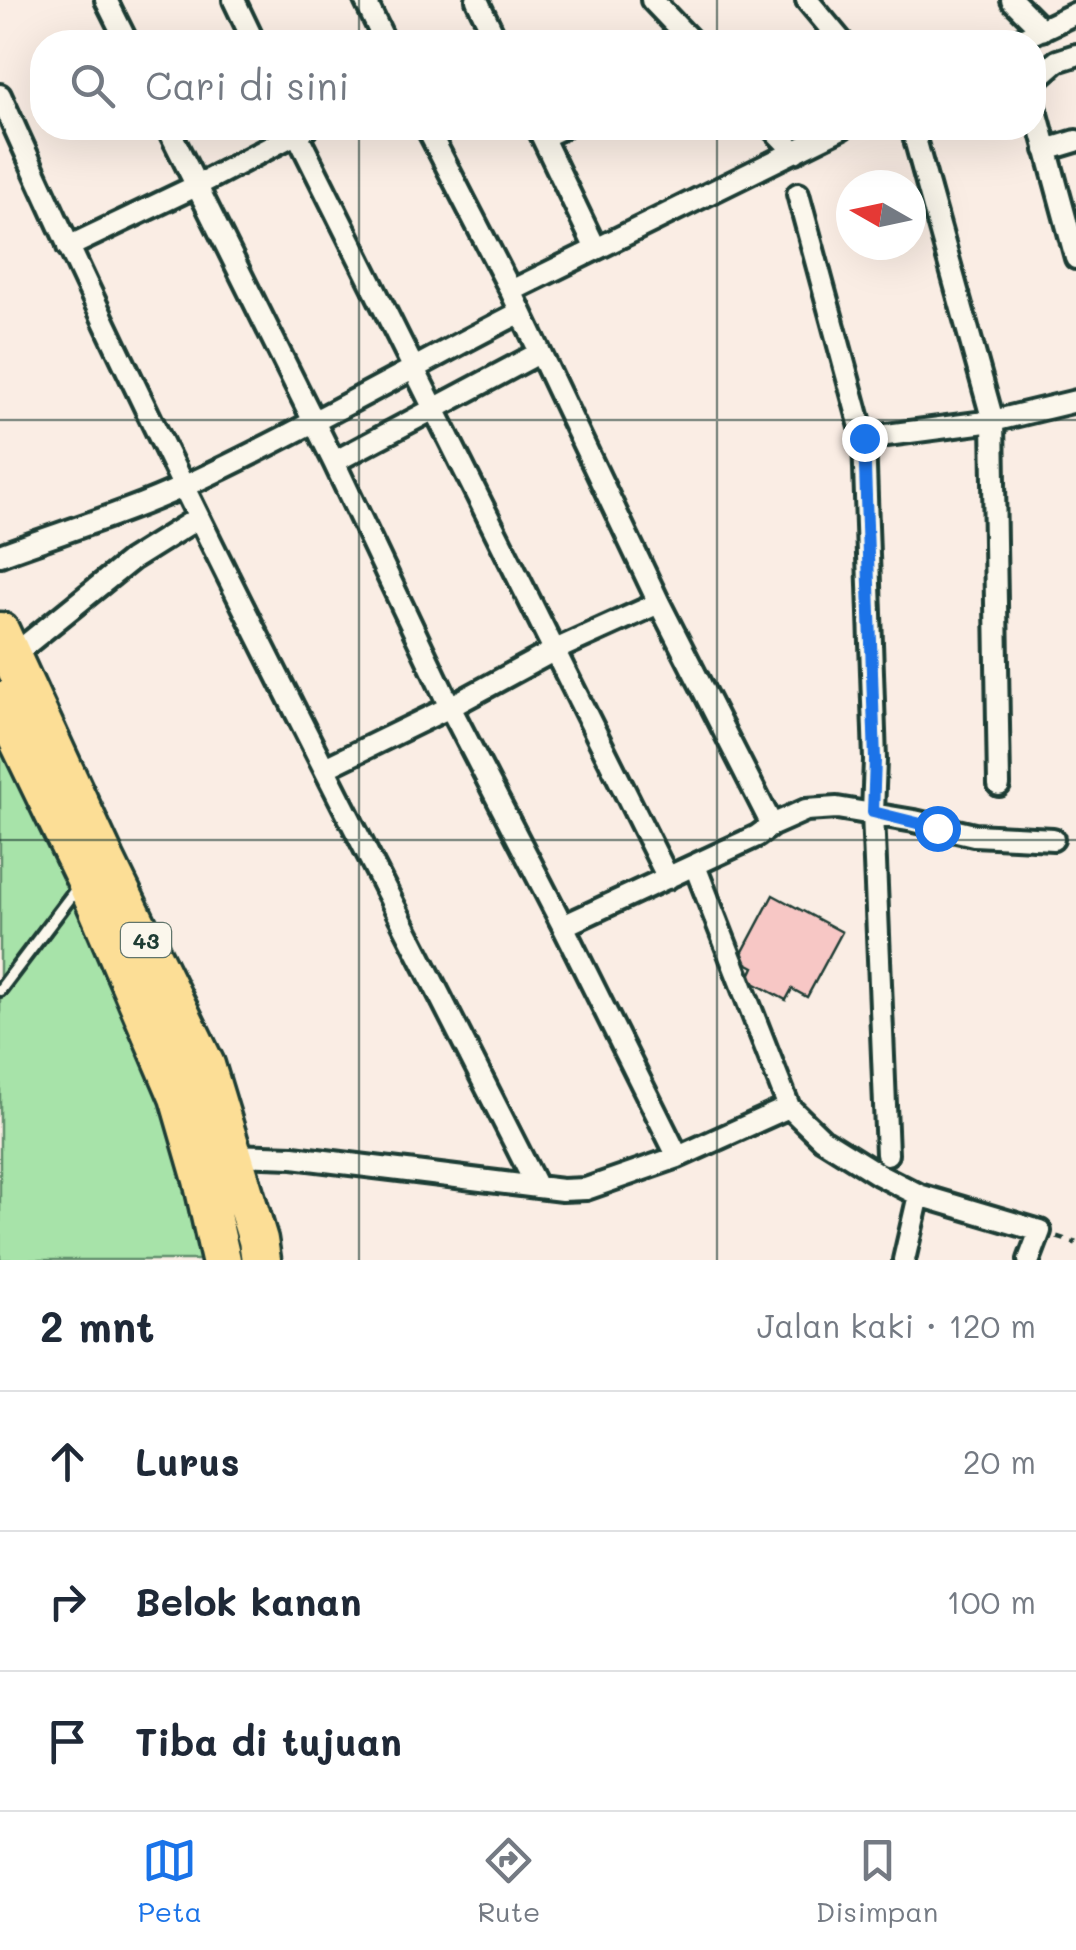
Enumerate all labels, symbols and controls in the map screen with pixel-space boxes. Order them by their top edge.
search box [30,30,1046,140]
icon: search [65,58,120,113]
text: Cari di sini [145,60,349,110]
north arrow [836,170,926,260]
route end [842,416,888,462]
route start [915,806,961,852]
road number: 43 [121,923,171,957]
text: 2 mnt [40,1298,155,1353]
text: Jalan kaki · 120 m [757,1304,1036,1346]
icon: ahead [40,1434,95,1489]
text: Lurus [135,1436,240,1486]
text: 20 m [963,1440,1036,1482]
icon: right [40,1574,95,1629]
text: Belok kanan [135,1576,362,1626]
text: 100 m [946,1580,1036,1622]
icon: arrive [40,1714,95,1769]
text: Tiba di tujuan [135,1716,402,1766]
tab: Peta [138,1833,202,1929]
tab: Rute [477,1833,540,1929]
tab: Disimpan [816,1833,938,1929]

